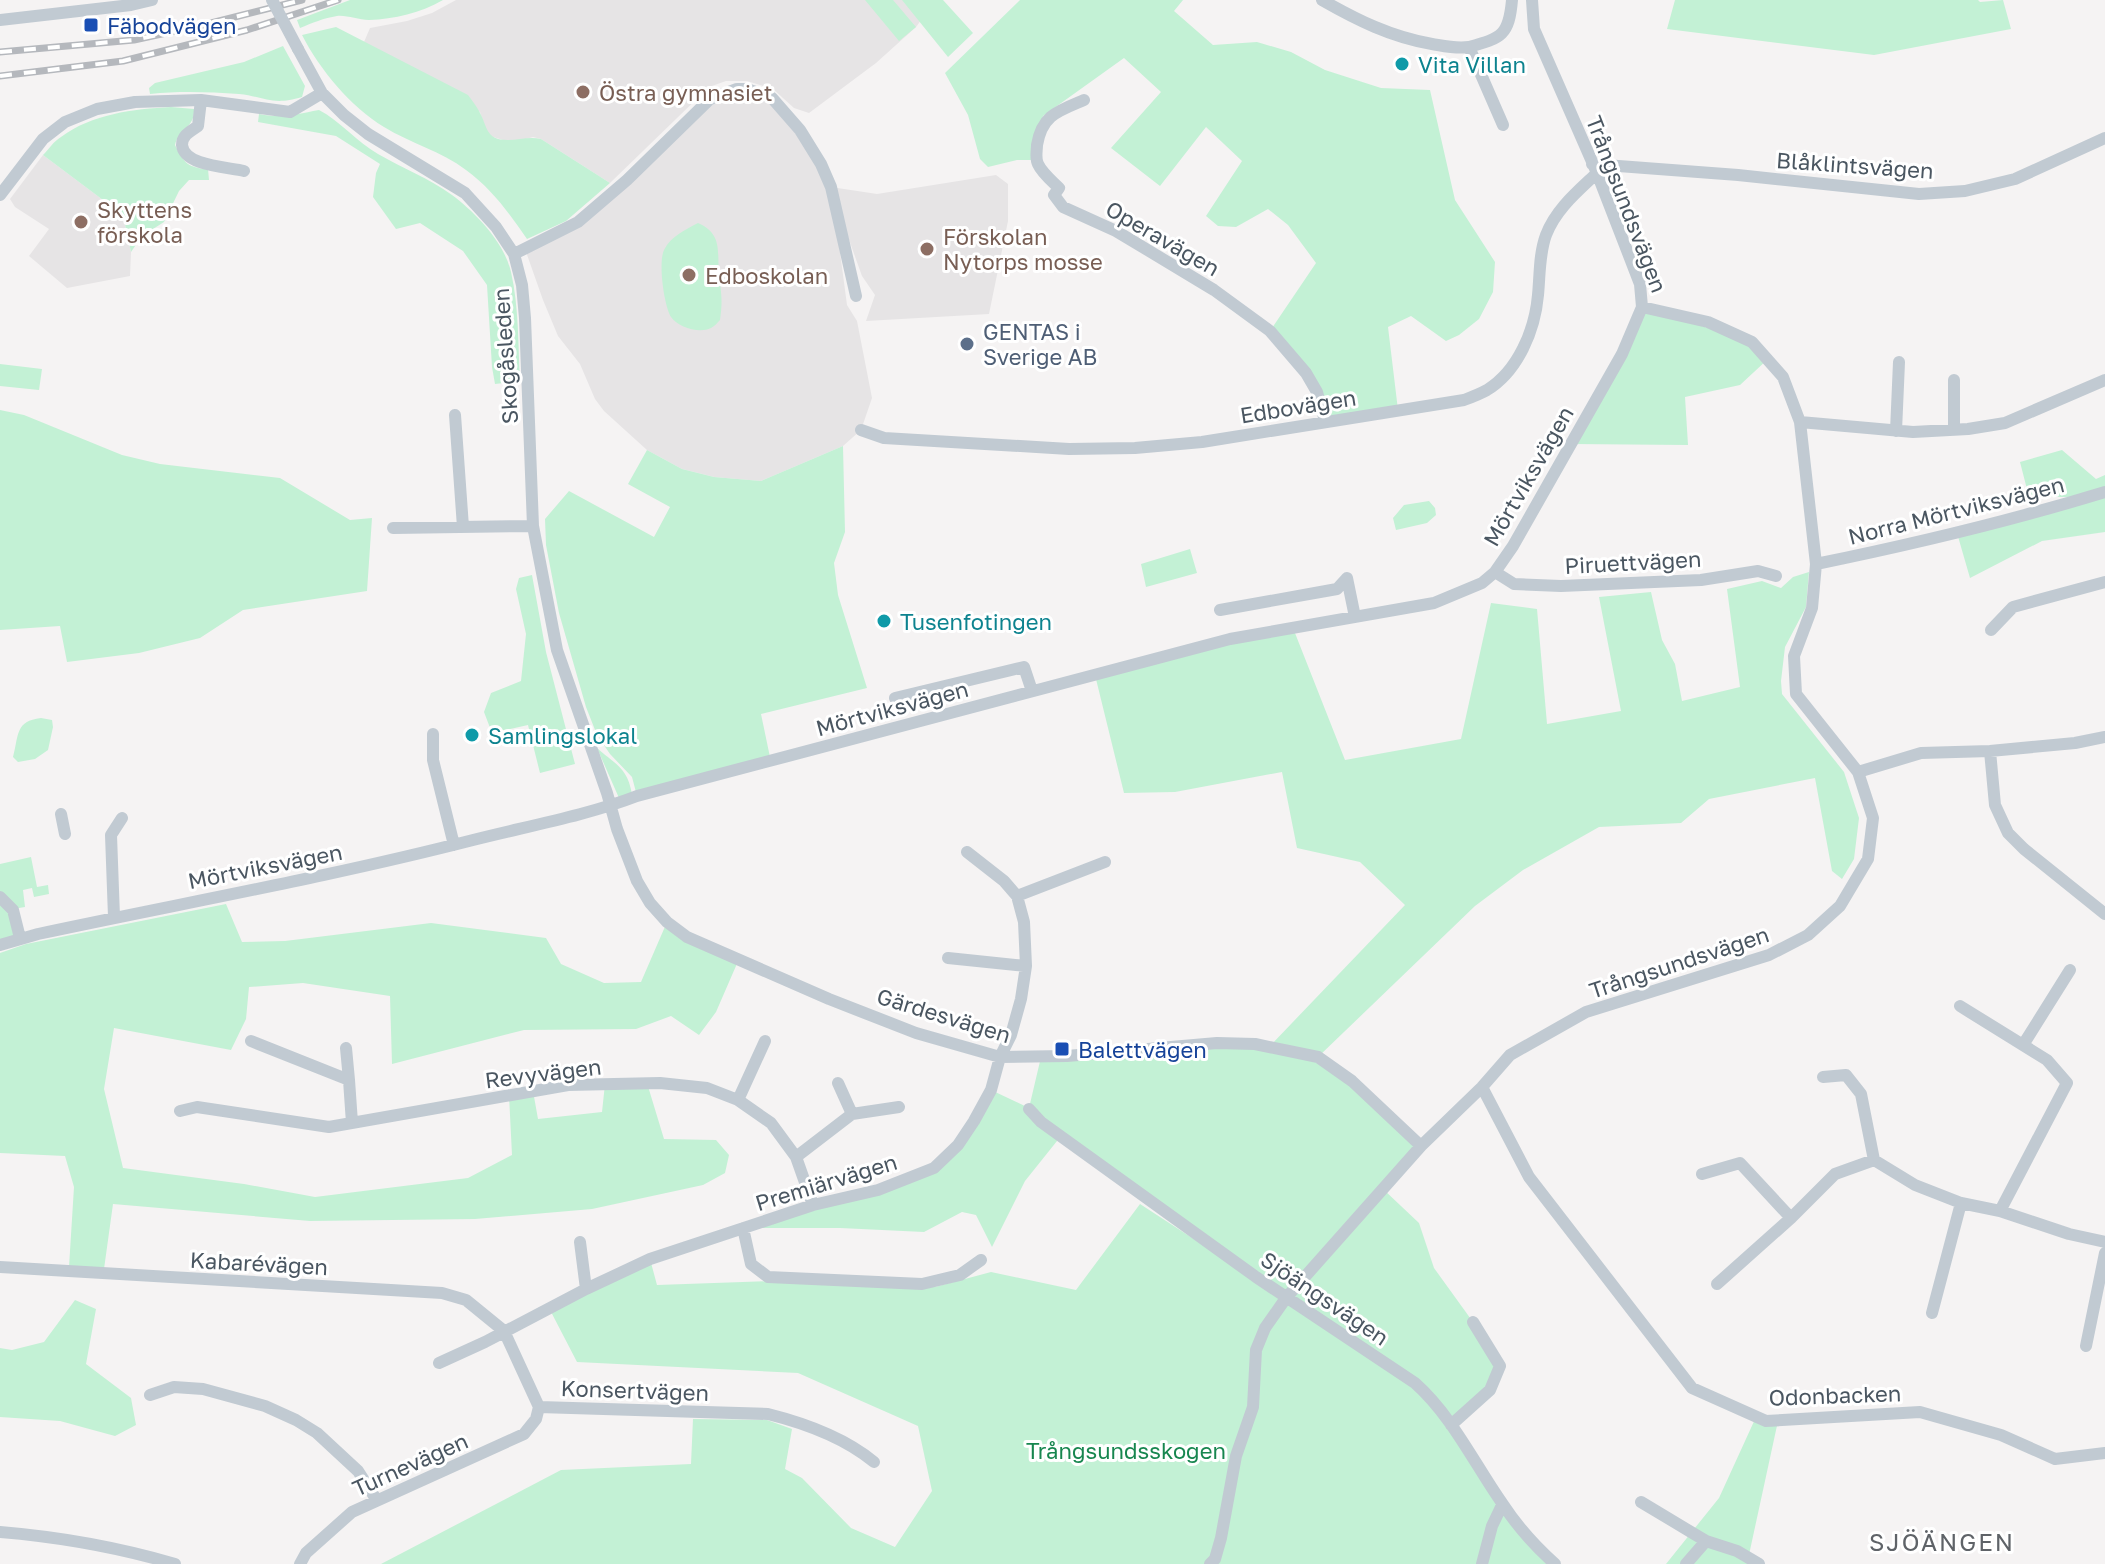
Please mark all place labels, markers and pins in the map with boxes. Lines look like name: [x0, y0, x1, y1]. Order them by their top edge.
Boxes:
place label: Fäbodvägen: [107, 12, 236, 39]
marker: Fäbodvägen: [82, 16, 100, 34]
place label: Vita Villan: [1418, 51, 1526, 78]
marker: Vita Villan: [1393, 55, 1411, 73]
place label: Östra gymnasiet: [599, 79, 772, 106]
marker: Östra gymnasiet: [574, 83, 592, 101]
place label: Skyttens förskola: [97, 196, 192, 248]
marker: Skyttens förskola: [72, 213, 90, 231]
place label: Förskolan Nytorps mosse: [943, 223, 1103, 275]
marker: Förskolan Nytorps mosse: [918, 240, 936, 258]
place label: Edboskolan: [705, 262, 828, 289]
marker: Edboskolan: [680, 266, 698, 284]
place label: GENTAS i Sverige AB: [983, 318, 1097, 370]
marker: GENTAS i Sverige AB: [958, 335, 976, 353]
place label: Tusenfotingen: [900, 608, 1052, 635]
marker: Tusenfotingen: [875, 612, 893, 630]
place label: Samlingslokal: [488, 722, 637, 749]
marker: Samlingslokal: [463, 726, 481, 744]
place label: Balettvägen: [1078, 1036, 1207, 1063]
marker: Balettvägen: [1053, 1040, 1071, 1058]

